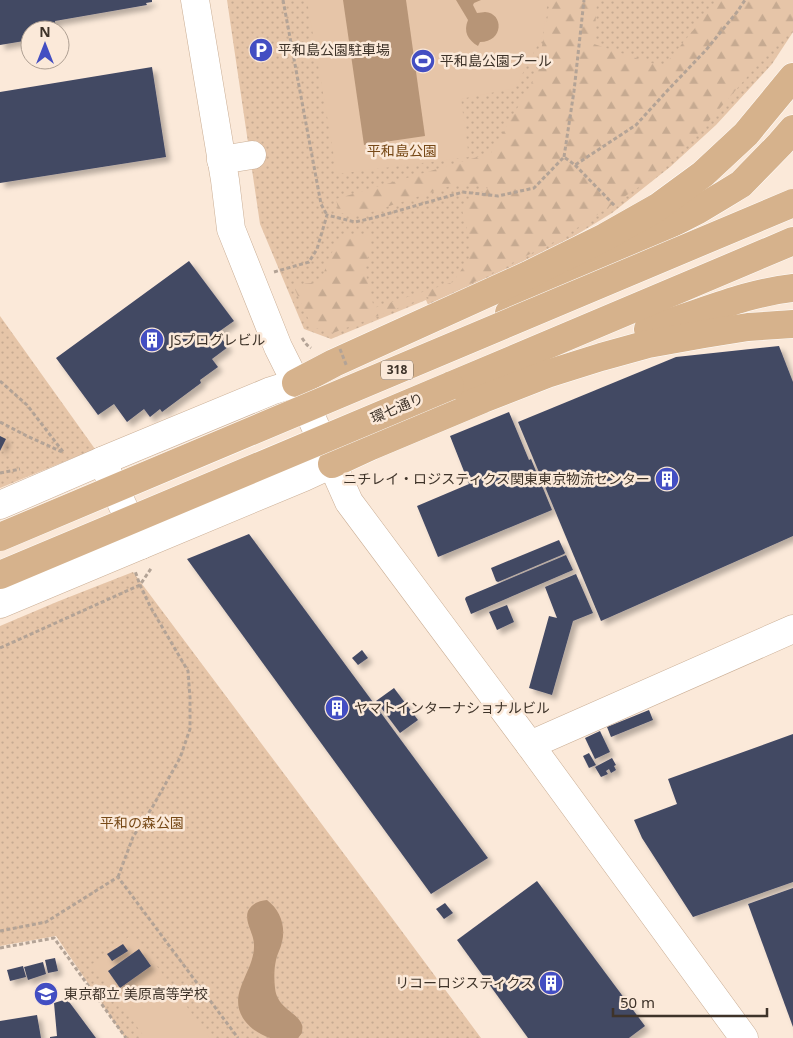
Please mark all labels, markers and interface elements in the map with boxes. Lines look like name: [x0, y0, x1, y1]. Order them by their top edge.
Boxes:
north arrow: [20, 20, 70, 70]
text: N: [39, 22, 51, 41]
parking icon: 平和島公園駐車場: [248, 37, 274, 63]
place label: 平和島公園駐車場: [278, 40, 390, 59]
sports icon: 平和島公園プール: [410, 48, 436, 74]
place label: 平和島公園プール: [440, 51, 552, 70]
park label: 平和島公園: [367, 141, 437, 160]
building icon: JSプログレビル: [139, 327, 165, 353]
place label: JSプログレビル: [168, 330, 266, 349]
road number: 318: [381, 360, 413, 380]
street label: 環七通り: [367, 388, 426, 427]
building icon: ニチレイ・ロジスティクス関東東京物流センター: [654, 466, 680, 492]
place label: ニチレイ・ロジスティクス関東東京物流センター: [343, 469, 650, 488]
building icon: ヤマトインターナショナルビル: [324, 695, 350, 721]
place label: ヤマトインターナショナルビル: [354, 698, 550, 717]
park label: 平和の森公園: [100, 813, 184, 832]
building icon: リコーロジスティクス: [538, 970, 564, 996]
place label: リコーロジスティクス: [395, 973, 534, 992]
school or university icon: 東京都立 美原高等学校: [33, 981, 59, 1007]
place label: 東京都立 美原高等学校: [64, 984, 208, 1003]
scale bar: [613, 986, 767, 1018]
text: 50 m: [620, 992, 655, 1012]

